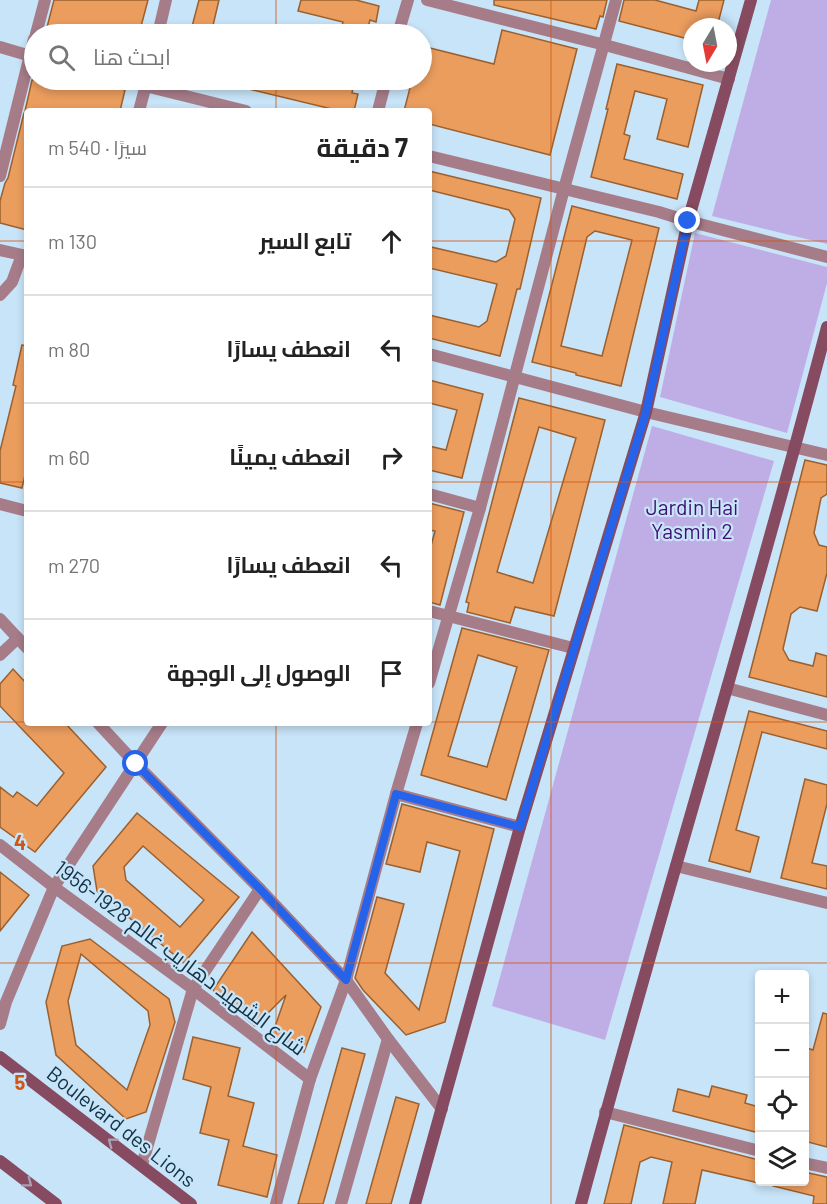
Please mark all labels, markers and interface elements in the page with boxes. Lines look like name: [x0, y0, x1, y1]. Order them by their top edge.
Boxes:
north arrow: [683, 18, 737, 72]
search box: [24, 24, 432, 90]
icon: search: [45, 41, 78, 74]
text: ابحث هنا: [93, 43, 171, 69]
text: 7 دقيقة: [316, 131, 408, 162]
text: سيرًا · 540 m: [48, 135, 147, 159]
route end: [674, 207, 700, 233]
icon: ahead: [375, 225, 408, 258]
text: تابع السير: [259, 227, 351, 253]
text: 130 m: [48, 229, 97, 253]
icon: left: [375, 333, 408, 366]
text: انعطف يسارًا: [227, 335, 351, 361]
text: 80 m: [48, 337, 90, 361]
icon: right: [375, 441, 408, 474]
text: انعطف يمينًا: [229, 443, 351, 469]
text: 60 m: [48, 445, 90, 469]
park label: Jardin Hai Yasmin 2: [646, 494, 738, 543]
icon: left: [375, 549, 408, 582]
text: انعطف يسارًا: [227, 551, 351, 577]
text: 270 m: [48, 553, 100, 577]
icon: arrive: [375, 657, 408, 690]
text: الوصول إلى الوجهة: [167, 659, 351, 685]
route start: [122, 750, 148, 776]
text: 4: [14, 830, 26, 854]
street label: شارع الشهيد دهاريب غالم 1928-1956: [49, 854, 312, 1062]
map controls: [755, 970, 809, 1186]
button: +: [755, 970, 809, 1024]
button: −: [755, 1024, 809, 1078]
street label: Boulevard des Lions: [43, 1060, 201, 1192]
text: 5: [15, 1070, 26, 1094]
button: locate: [755, 1078, 809, 1132]
button: layers: [755, 1132, 809, 1186]
one-way arrow: [108, 1139, 119, 1150]
one-way arrow: [21, 1175, 32, 1186]

